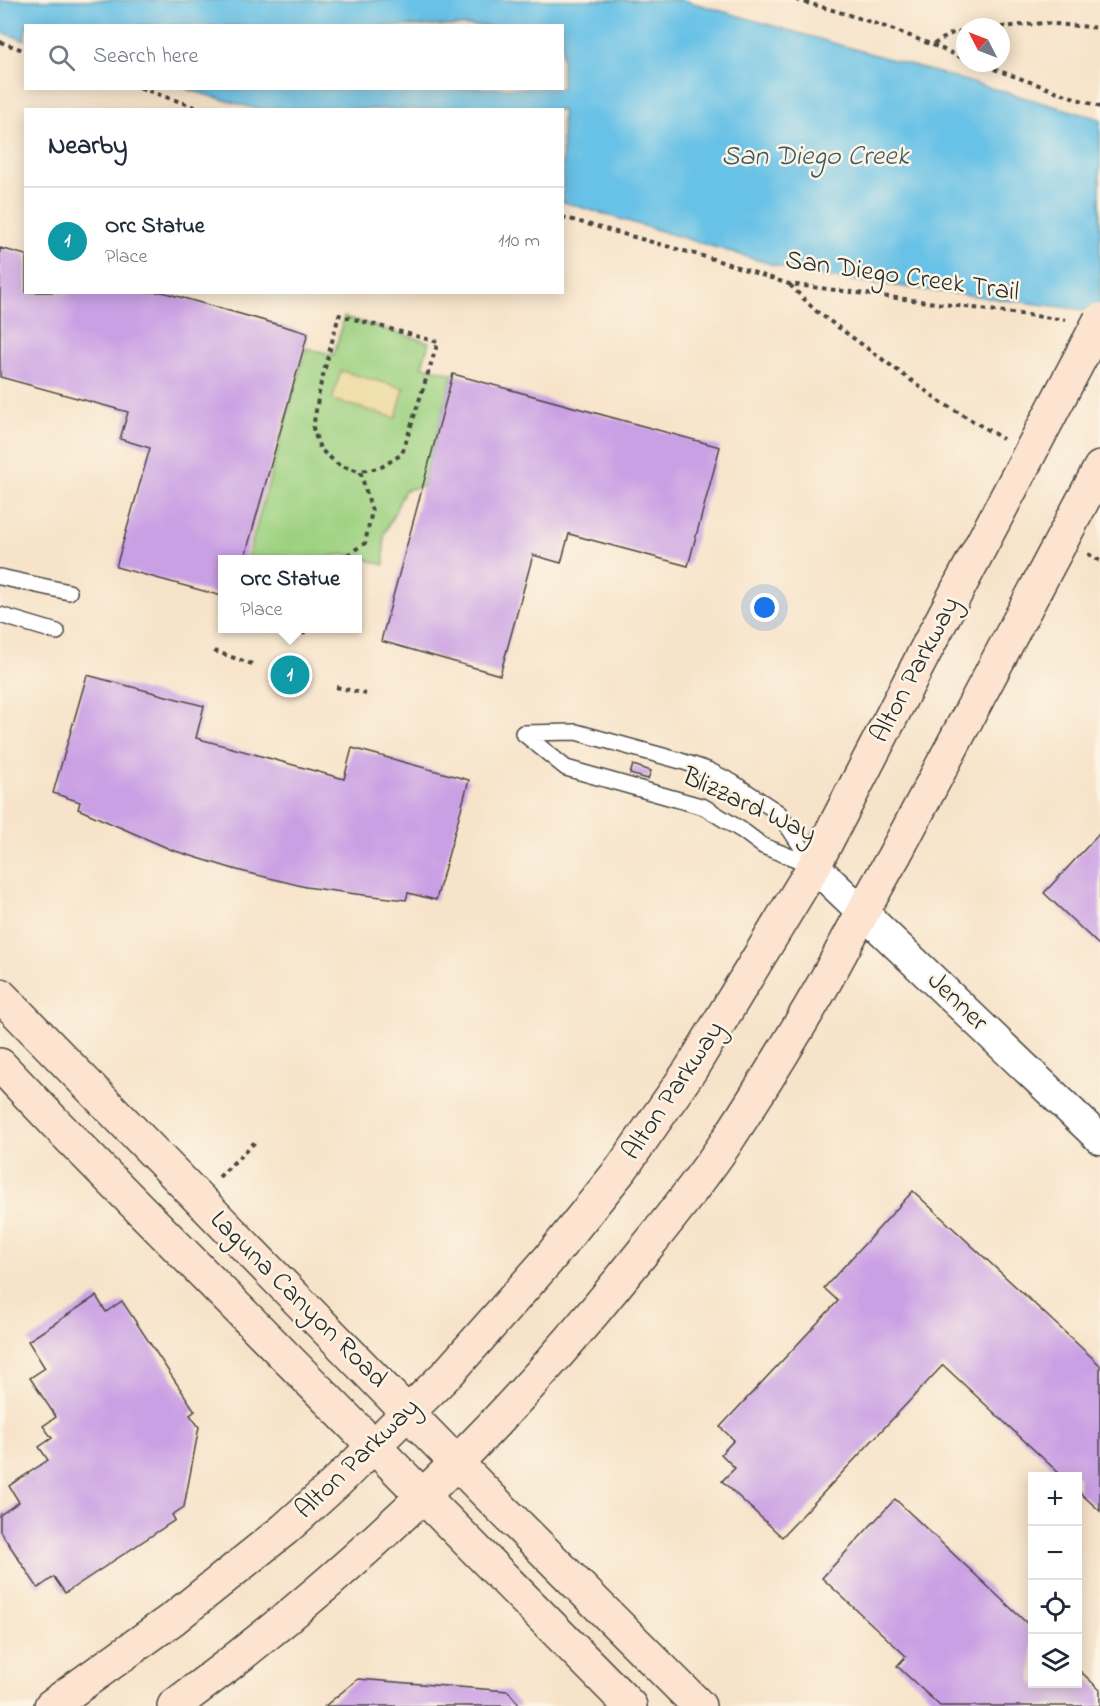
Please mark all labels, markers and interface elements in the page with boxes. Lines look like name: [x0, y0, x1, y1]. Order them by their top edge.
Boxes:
north arrow: [956, 18, 1010, 72]
search box: [24, 24, 564, 90]
icon: search: [45, 41, 78, 74]
text: Search here: [93, 41, 198, 73]
text: Nearby: [48, 128, 127, 166]
water label: San Diego Creek: [721, 137, 911, 178]
text: Orc Statue: [105, 211, 205, 243]
text: 1: [64, 227, 71, 256]
text: 110 m: [498, 227, 540, 256]
street label: San Diego Creek Trail: [783, 241, 1021, 313]
text: Place: [105, 243, 147, 272]
popup: [218, 555, 362, 633]
text: Orc Statue: [240, 564, 340, 596]
street label: Alton Parkway: [861, 590, 971, 750]
your location: [750, 593, 779, 622]
text: Place: [240, 596, 283, 625]
pin: 1: [270, 652, 310, 698]
street label: Blizzard Way: [675, 757, 822, 854]
street label: Jenner: [917, 963, 997, 1042]
street label: Alton Parkway: [613, 1014, 735, 1168]
street label: Laguna Canyon Road: [200, 1202, 396, 1398]
street label: Alton Parkway: [287, 1389, 429, 1529]
map controls: [1028, 1472, 1082, 1688]
button: +: [1028, 1472, 1082, 1526]
button: −: [1028, 1526, 1082, 1580]
button: locate: [1028, 1580, 1082, 1634]
button: layers: [1028, 1634, 1082, 1688]

